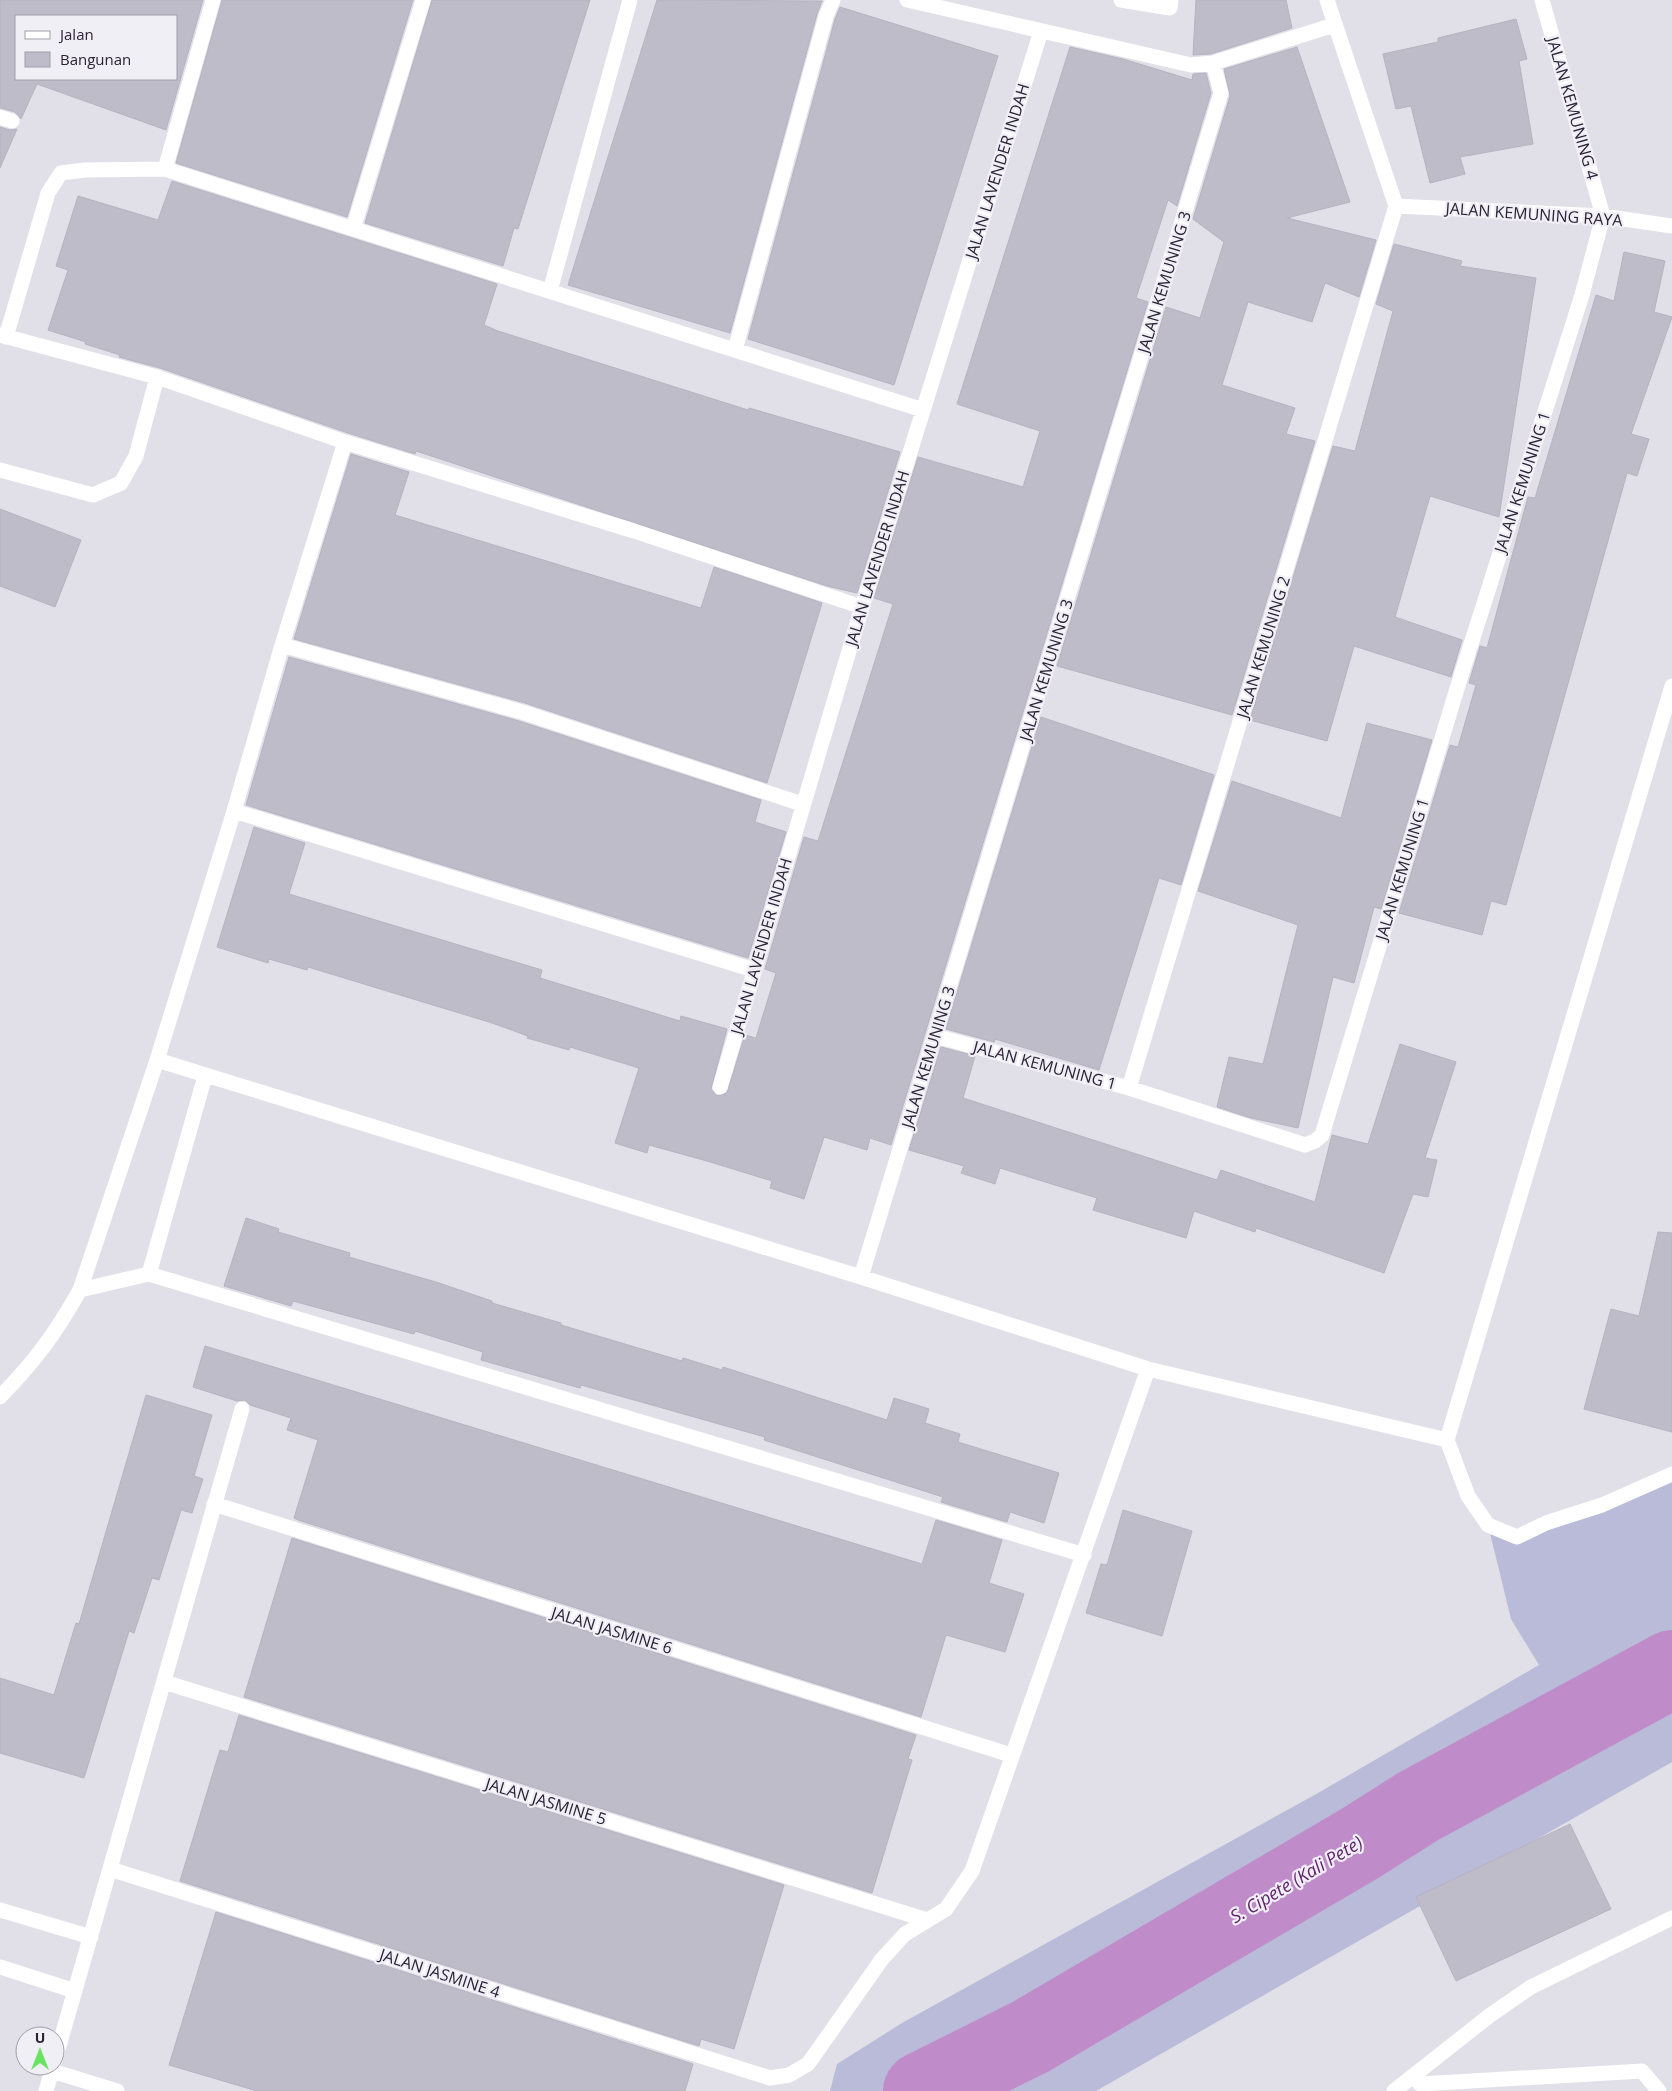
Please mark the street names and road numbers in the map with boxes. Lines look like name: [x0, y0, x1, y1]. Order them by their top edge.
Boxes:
street label: JALAN KEMUNING 4: [1542, 32, 1604, 182]
street label: JALAN LAVENDER INDAH: [959, 80, 1034, 263]
street label: JALAN KEMUNING RAYA: [1443, 197, 1624, 231]
street label: JALAN KEMUNING 3: [1131, 208, 1196, 358]
street label: JALAN KEMUNING 1: [1488, 409, 1555, 557]
street label: JALAN LAVENDER INDAH: [839, 467, 914, 650]
street label: JALAN KEMUNING 2: [1230, 573, 1295, 723]
street label: JALAN KEMUNING 3: [1013, 596, 1078, 746]
street label: JALAN KEMUNING 1: [1369, 795, 1434, 945]
street label: JALAN LAVENDER INDAH: [725, 855, 797, 1039]
street label: JALAN KEMUNING 3: [895, 983, 960, 1133]
street label: JALAN KEMUNING 1: [969, 1035, 1119, 1095]
street label: JALAN JASMINE 6: [547, 1601, 675, 1659]
street label: JALAN JASMINE 5: [481, 1772, 609, 1830]
street label: JALAN JASMINE 4: [375, 1943, 503, 2003]

